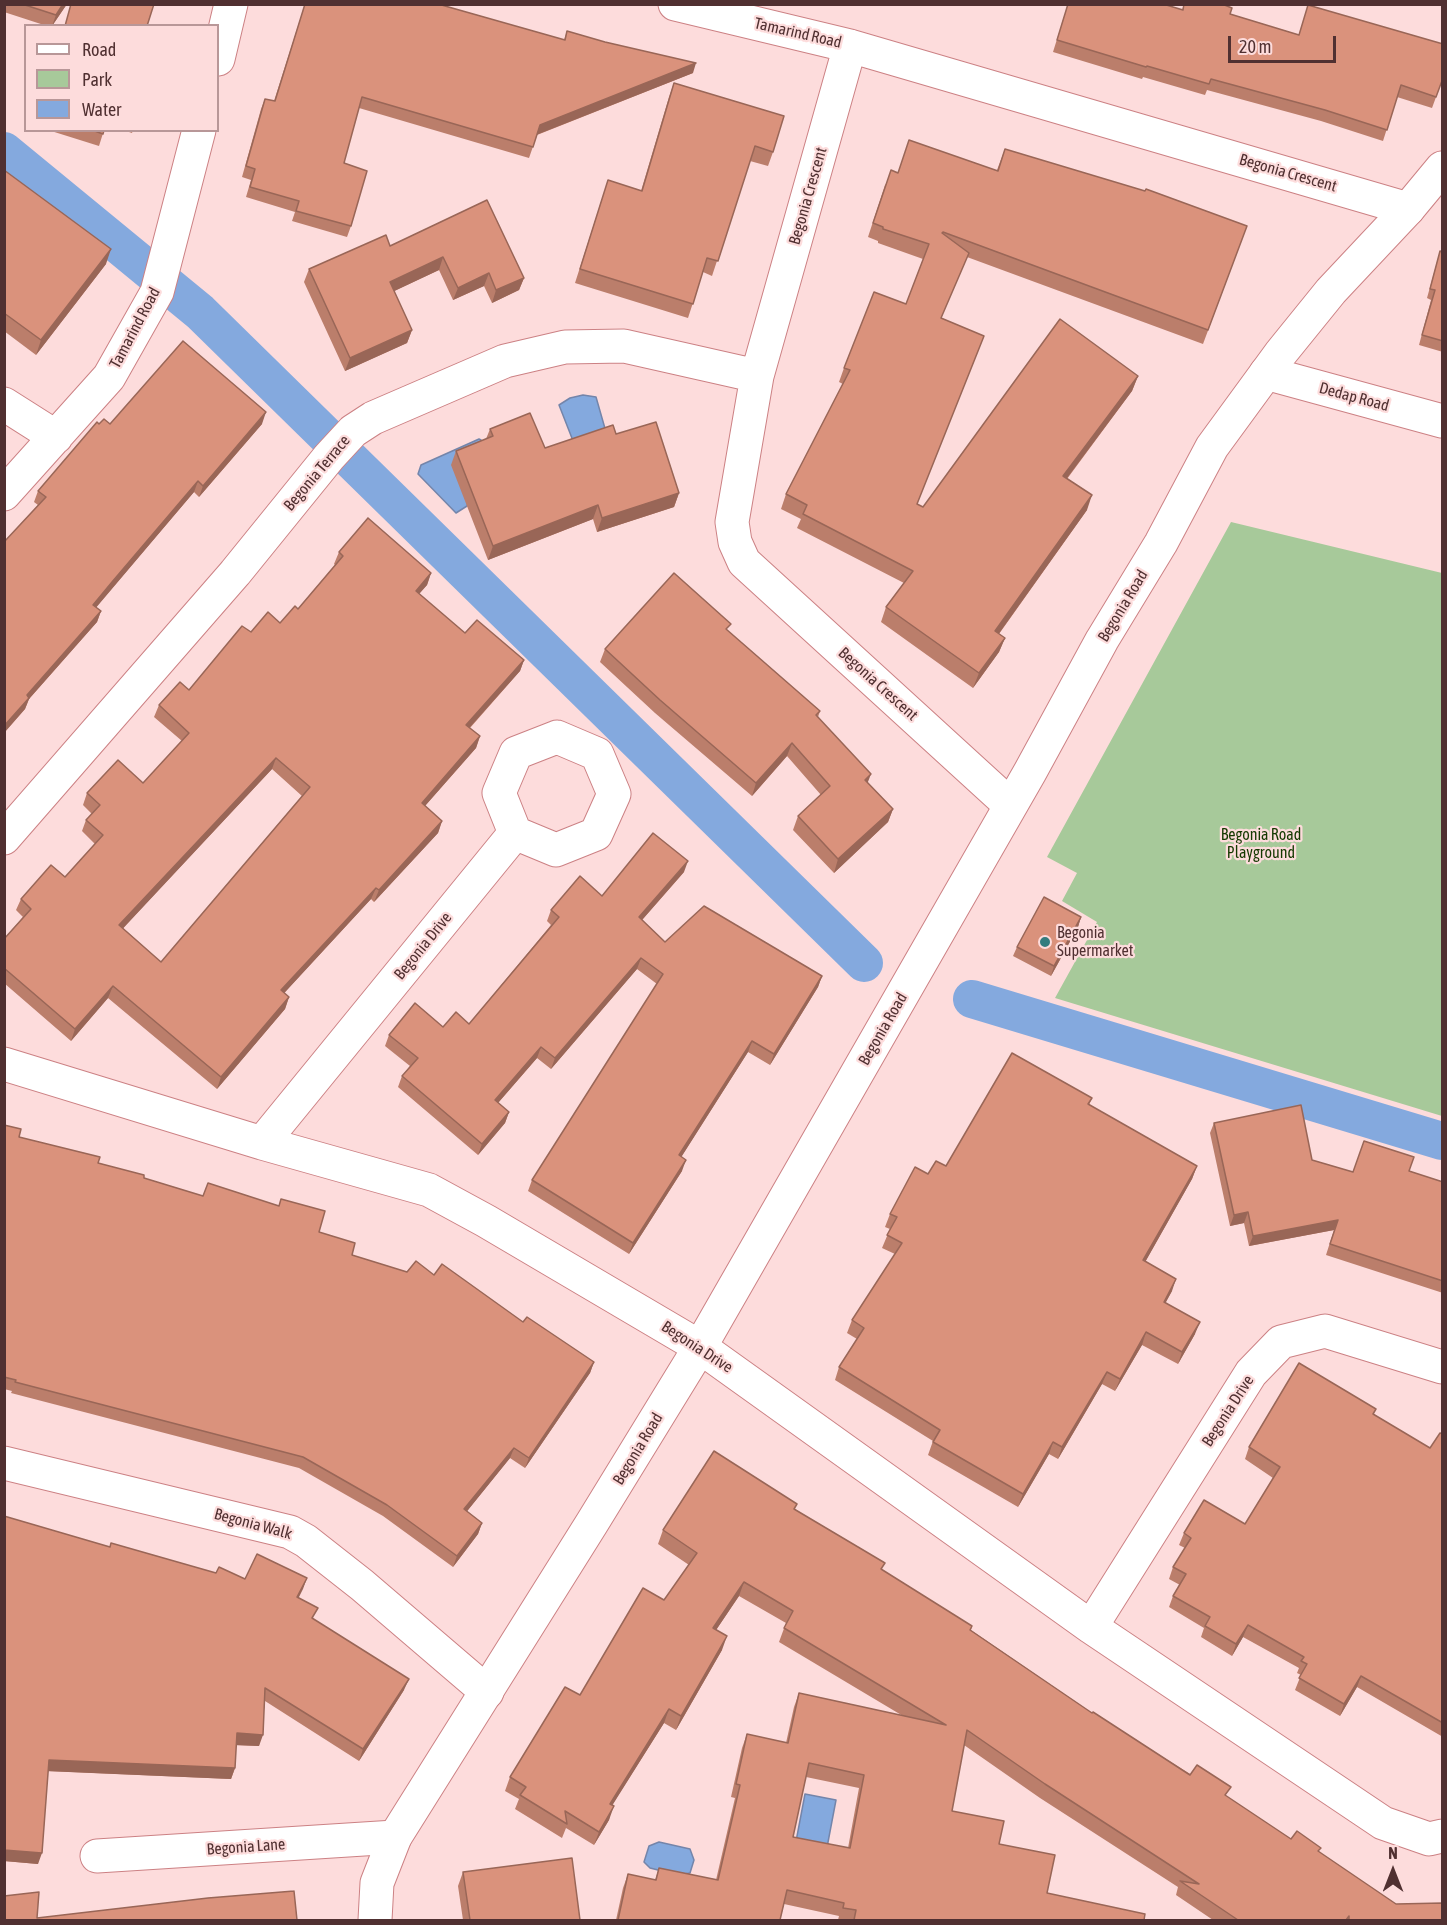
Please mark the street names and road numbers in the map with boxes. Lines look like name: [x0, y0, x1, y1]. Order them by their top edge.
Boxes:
street label: Tamarind Road: [753, 14, 843, 52]
street label: Begonia Crescent: [785, 145, 831, 247]
street label: Begonia Crescent: [1237, 150, 1339, 196]
street label: Tamarind Road: [106, 284, 164, 372]
street label: Dedap Road: [1317, 378, 1391, 416]
street label: Begonia Terrace: [280, 431, 354, 515]
street label: Begonia Road: [1094, 567, 1152, 645]
street label: Begonia Crescent: [834, 643, 922, 725]
street label: Begonia Drive: [390, 908, 456, 984]
street label: Begonia Road: [855, 989, 911, 1069]
street label: Begonia Drive: [658, 1317, 736, 1377]
street label: Begonia Drive: [1198, 1372, 1258, 1450]
street label: Begonia Road: [609, 1410, 667, 1488]
street label: Begonia Walk: [212, 1504, 294, 1544]
street label: Begonia Lane: [206, 1835, 286, 1859]

